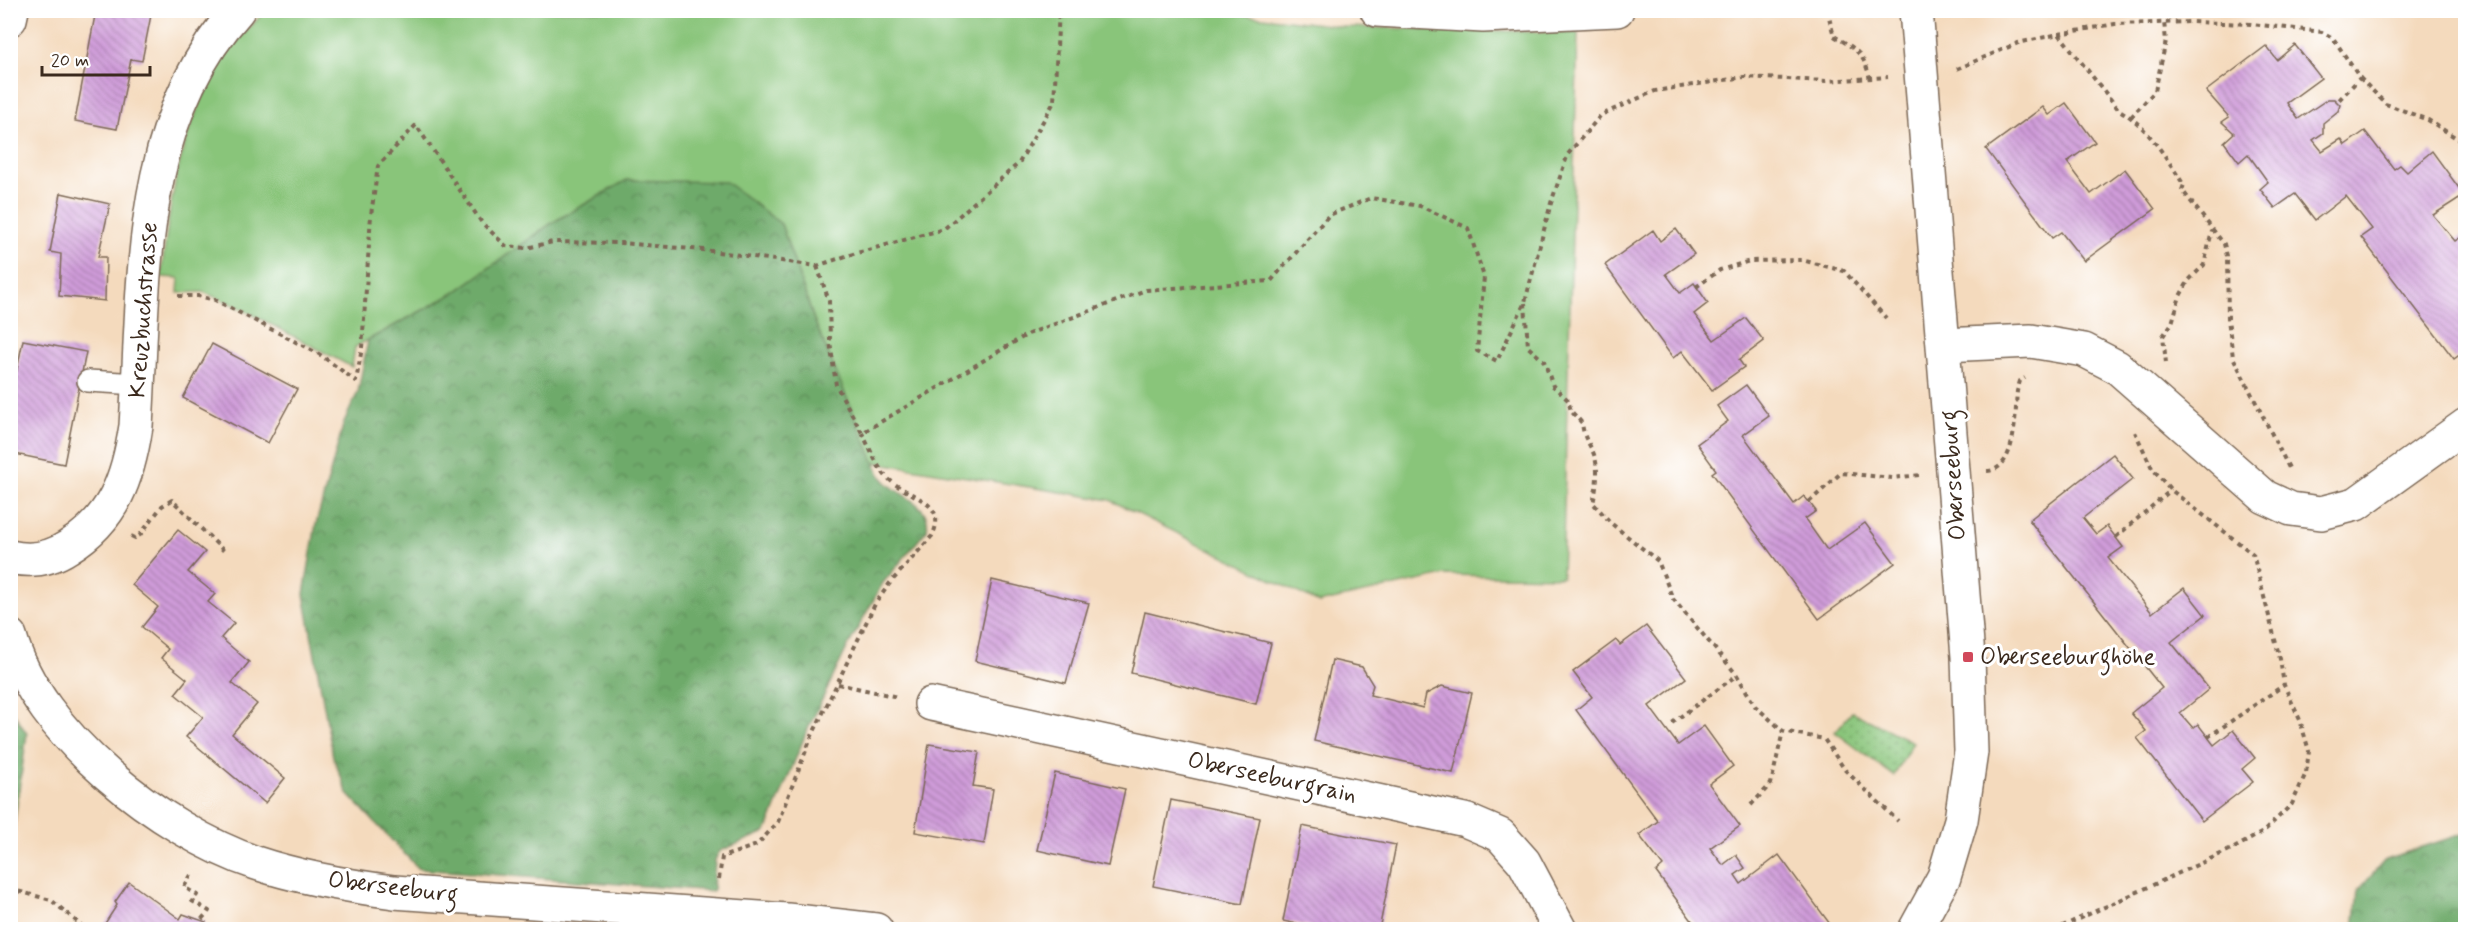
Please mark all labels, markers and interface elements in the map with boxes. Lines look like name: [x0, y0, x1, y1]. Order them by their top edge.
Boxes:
scale bar: [42, 39, 150, 77]
text: 20 m: [51, 49, 89, 73]
street label: Kreuzbuchstrasse: [122, 221, 166, 399]
street label: Oberseeburg: [1934, 408, 1977, 541]
place label: Oberseeburghöhe: [1980, 642, 2156, 676]
marker: Oberseeburghöhe: [1961, 650, 1975, 664]
street label: Oberseeburgrain: [1184, 745, 1359, 814]
street label: Oberseeburg: [326, 865, 460, 914]

